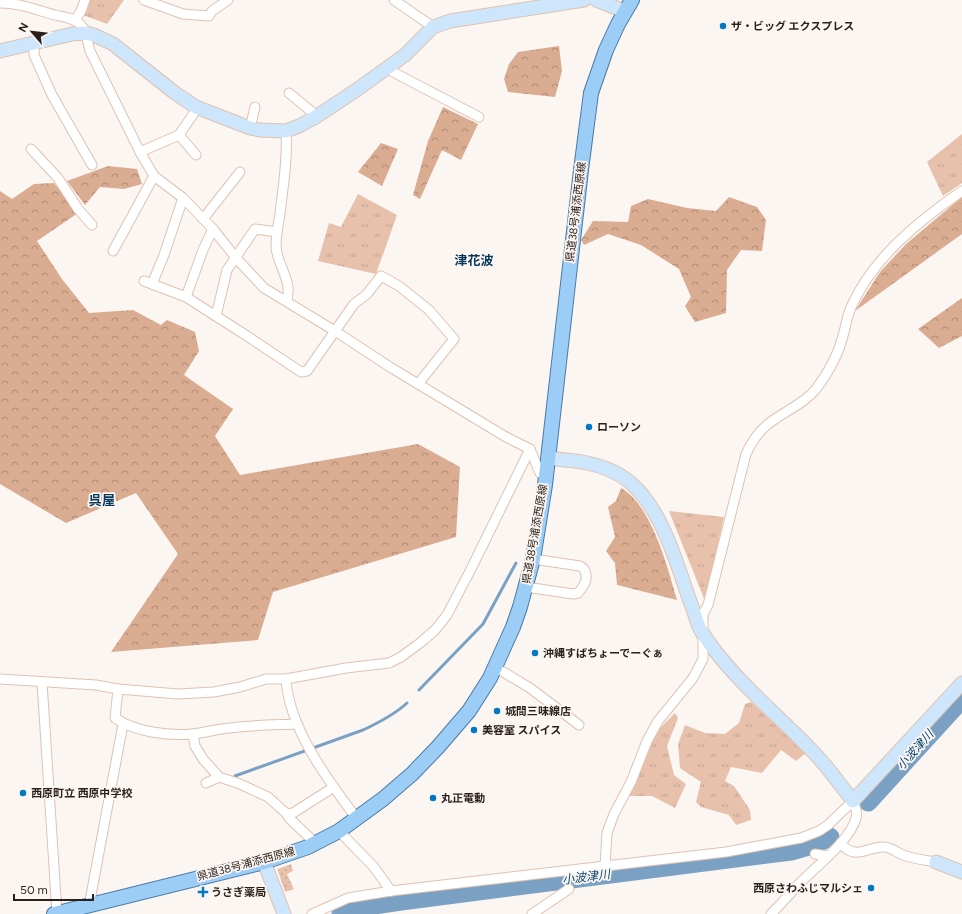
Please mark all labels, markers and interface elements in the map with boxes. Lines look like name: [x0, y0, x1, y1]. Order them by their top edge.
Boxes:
north arrow: [12, 12, 52, 52]
place label: ザ・ビッグ エクスプレス: [731, 20, 854, 33]
text: N: [16, 21, 31, 34]
marker: ザ・ビッグ エクスプレス: [718, 21, 728, 31]
street label: 県道38号浦添西原線: [563, 161, 589, 263]
district label: 津花波: [454, 253, 494, 268]
place label: ローソン: [597, 421, 641, 434]
marker: ローソン: [584, 422, 594, 432]
street label: 県道38号浦添西原線: [520, 483, 550, 585]
district label: 呉屋: [89, 493, 115, 508]
place label: 沖縄すばちょーでーぐぁ: [543, 647, 663, 660]
marker: 沖縄すばちょーでーぐぁ: [530, 648, 540, 658]
place label: 城間三味線店: [505, 705, 571, 718]
marker: 城間三味線店: [492, 706, 502, 716]
place label: 美容室 スパイス: [482, 724, 561, 737]
marker: 美容室 スパイス: [469, 725, 479, 735]
water label: 小波津川: [894, 726, 938, 773]
place label: 西原町立 西原中学校: [31, 787, 133, 800]
marker: 西原町立 西原中学校: [18, 788, 28, 798]
place label: 丸正電動: [441, 792, 485, 805]
marker: 丸正電動: [428, 793, 438, 803]
street label: 県道38号浦添西原線: [196, 845, 296, 883]
water label: 小波津川: [561, 867, 613, 887]
scale bar: [14, 876, 93, 902]
place label: 西原さわふじマルシェ: [753, 882, 863, 895]
text: 50 m: [20, 883, 48, 897]
marker: 西原さわふじマルシェ: [866, 883, 876, 893]
place label: うさぎ薬局: [211, 886, 266, 899]
marker: うさぎ薬局: [198, 887, 208, 897]

